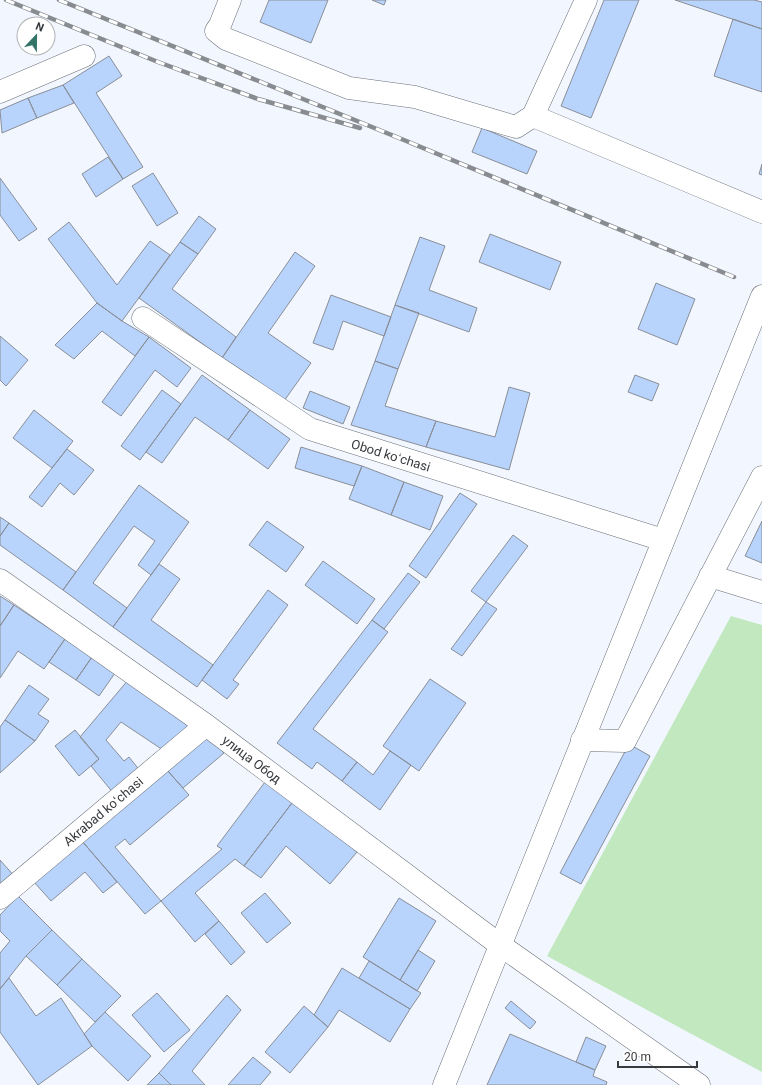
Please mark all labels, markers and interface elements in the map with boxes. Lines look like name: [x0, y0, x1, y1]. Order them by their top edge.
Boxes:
north arrow: [16, 16, 56, 56]
text: N: [34, 20, 46, 35]
street label: Obod koʻchasi: [349, 436, 432, 475]
street label: улица Обод: [219, 732, 284, 786]
street label: Akrabad koʻchasi: [61, 774, 146, 849]
scale bar: [618, 1043, 697, 1069]
text: 20 m: [624, 1050, 651, 1064]

